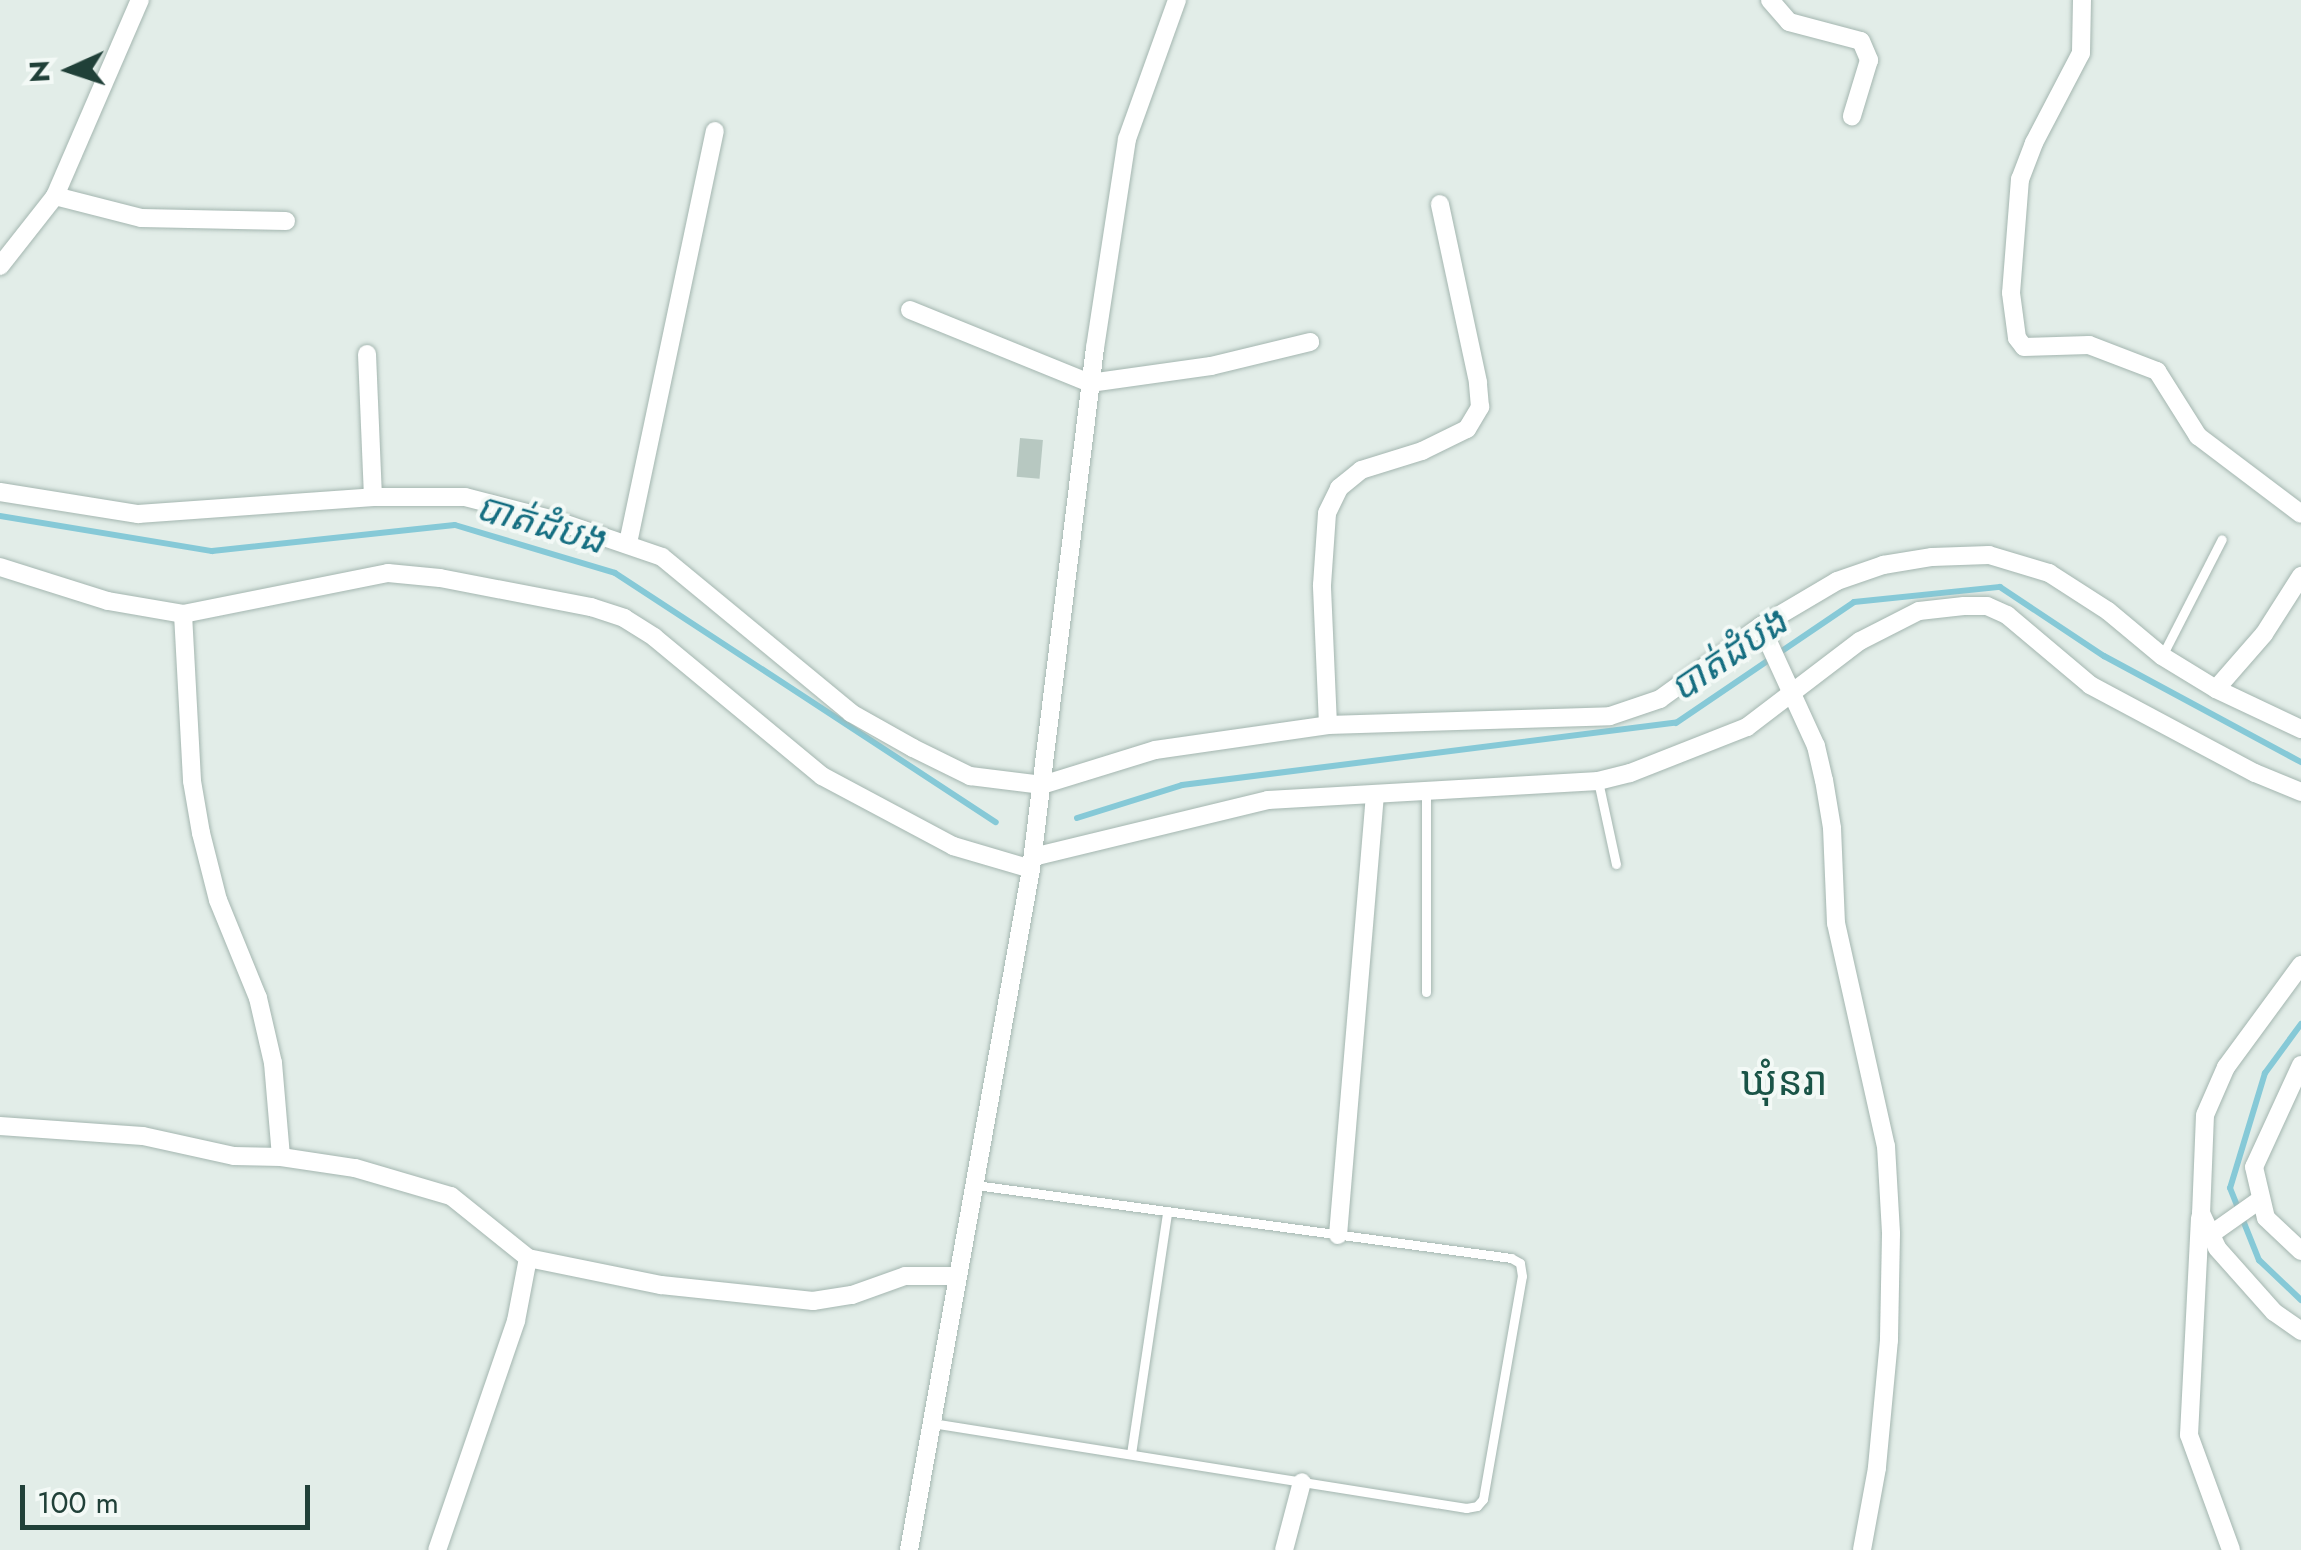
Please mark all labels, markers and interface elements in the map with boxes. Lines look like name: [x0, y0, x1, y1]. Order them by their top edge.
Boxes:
north arrow: [20, 20, 120, 120]
text: N: [18, 59, 61, 84]
water label: បាត់ដំបង: [471, 483, 611, 563]
water label: បាត់ដំបង: [1661, 598, 1795, 710]
district label: ឃុំនរា: [1740, 1057, 1828, 1105]
scale bar: [25, 1465, 315, 1527]
text: 100 m: [37, 1481, 119, 1524]

